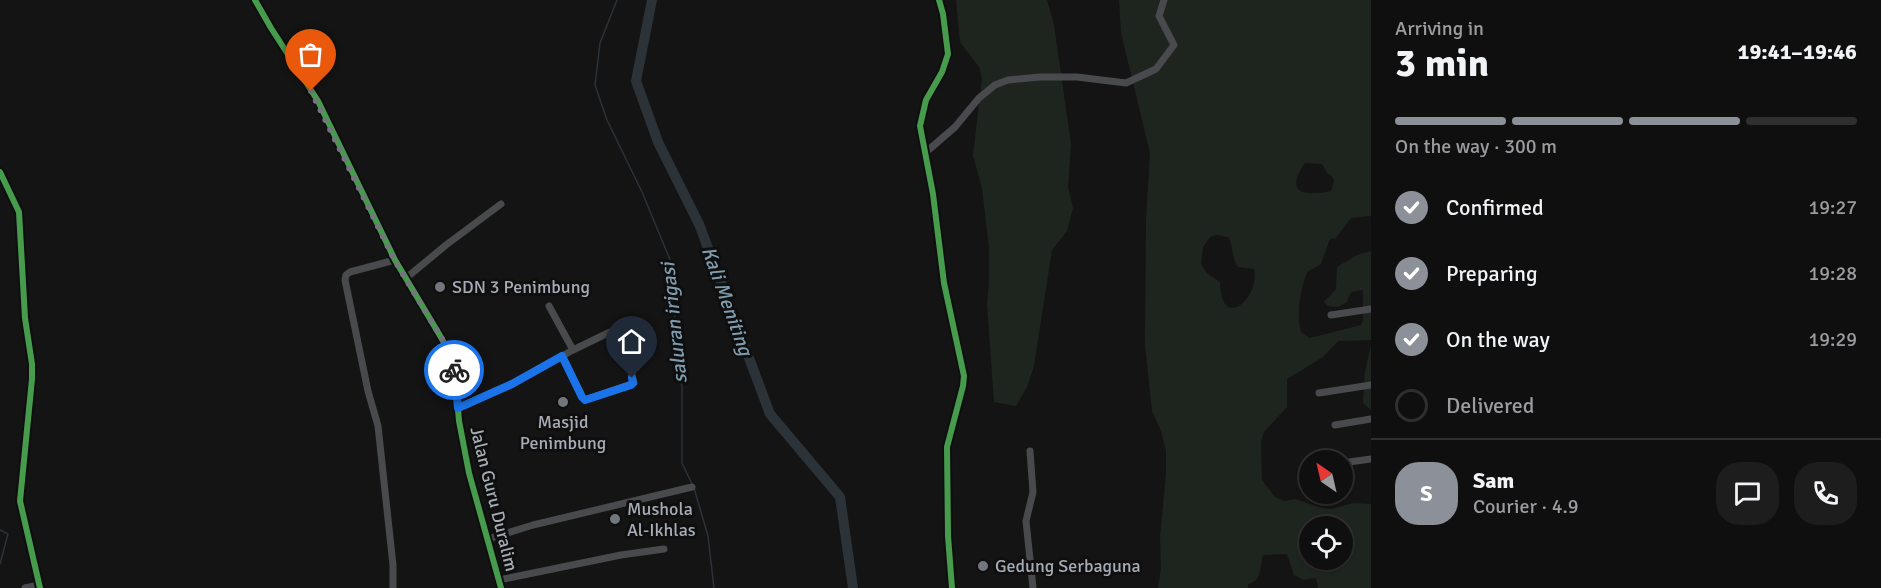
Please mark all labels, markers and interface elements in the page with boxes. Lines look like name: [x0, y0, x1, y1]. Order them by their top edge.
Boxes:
text: Arriving in: [1395, 16, 1484, 41]
pin: [285, 29, 336, 91]
icon: bag: [294, 38, 327, 71]
text: 19:41–19:46: [1738, 38, 1857, 65]
text: 3 min: [1395, 39, 1489, 87]
text: On the way · 300 m: [1395, 134, 1557, 159]
icon: check: [1395, 191, 1428, 224]
text: Confirmed: [1446, 194, 1544, 221]
text: 19:27: [1808, 195, 1857, 220]
water label: Kali Meniting: [696, 243, 759, 360]
icon: check: [1395, 257, 1428, 290]
water label: saluran irigasi: [655, 260, 693, 385]
text: Preparing: [1446, 260, 1538, 287]
text: 19:28: [1808, 261, 1857, 286]
place label: SDN 3 Penimbung: [452, 276, 590, 298]
marker: SDN 3 Penimbung: [433, 280, 447, 294]
pin: [606, 316, 657, 378]
icon: check: [1395, 323, 1428, 356]
icon: home: [615, 325, 648, 358]
text: On the way: [1446, 326, 1550, 353]
text: 19:29: [1808, 327, 1857, 352]
courier: [424, 340, 484, 400]
icon: bike: [438, 354, 471, 387]
text: Delivered: [1446, 392, 1534, 419]
marker: Masjid Penimbung: [556, 395, 570, 409]
place label: Masjid Penimbung: [520, 411, 606, 454]
street label: Jalan Guru Duralim: [465, 424, 523, 574]
north arrow: [1299, 450, 1353, 504]
map controls: [1299, 450, 1353, 570]
button: chat: [1716, 462, 1779, 525]
button: phone: [1794, 462, 1857, 525]
text: Sam: [1473, 467, 1514, 494]
text: S: [1420, 480, 1433, 507]
text: Courier · 4.9: [1473, 494, 1579, 519]
place label: Mushola Al-Ikhlas: [627, 498, 696, 541]
marker: Mushola Al-Ikhlas: [608, 512, 622, 526]
button: locate: [1299, 516, 1353, 570]
place label: Gedung Serbaguna: [995, 555, 1141, 577]
marker: Gedung Serbaguna: [976, 559, 990, 573]

